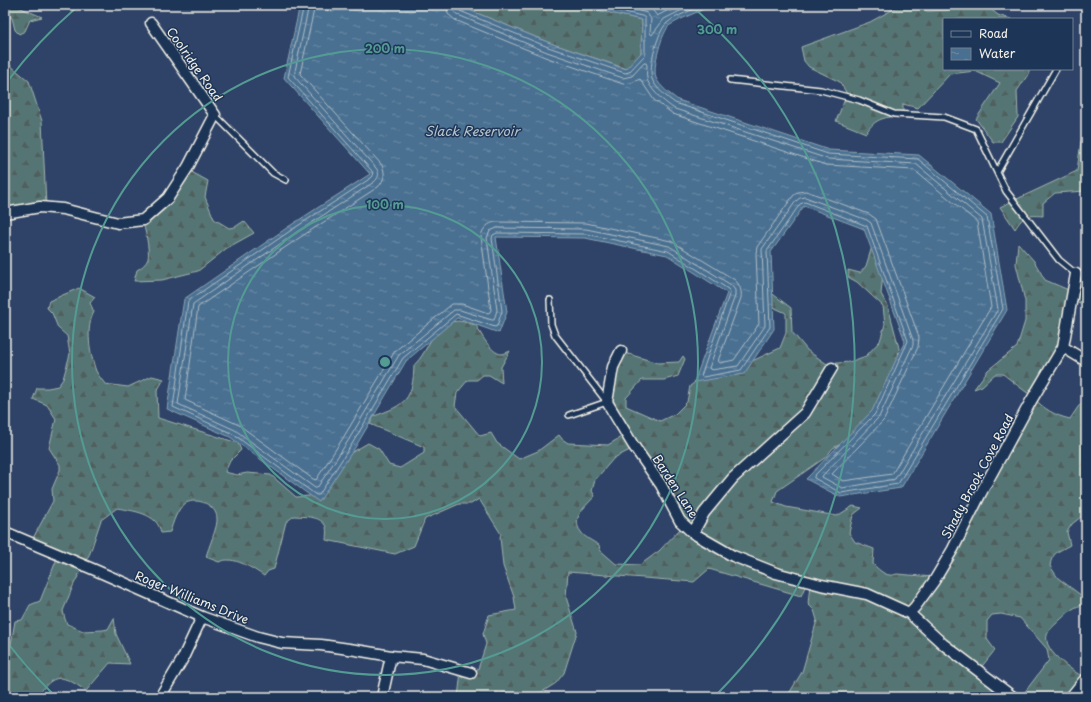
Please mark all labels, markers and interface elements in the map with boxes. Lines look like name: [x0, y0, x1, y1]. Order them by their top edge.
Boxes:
legend: [943, 18, 1073, 70]
text: 300 m: [697, 20, 737, 38]
street label: Coolridge Road: [163, 23, 227, 105]
text: Road: [979, 24, 1008, 42]
text: 200 m: [365, 39, 405, 57]
text: Water: [979, 44, 1016, 62]
water label: Slack Reservoir: [425, 121, 521, 140]
text: 100 m: [366, 195, 404, 213]
centre of rings: [378, 355, 392, 369]
street label: Shady Brook Cove Road: [936, 410, 1018, 542]
street label: Barden Lane: [649, 451, 703, 521]
street label: Roger Williams Drive: [132, 566, 252, 628]

